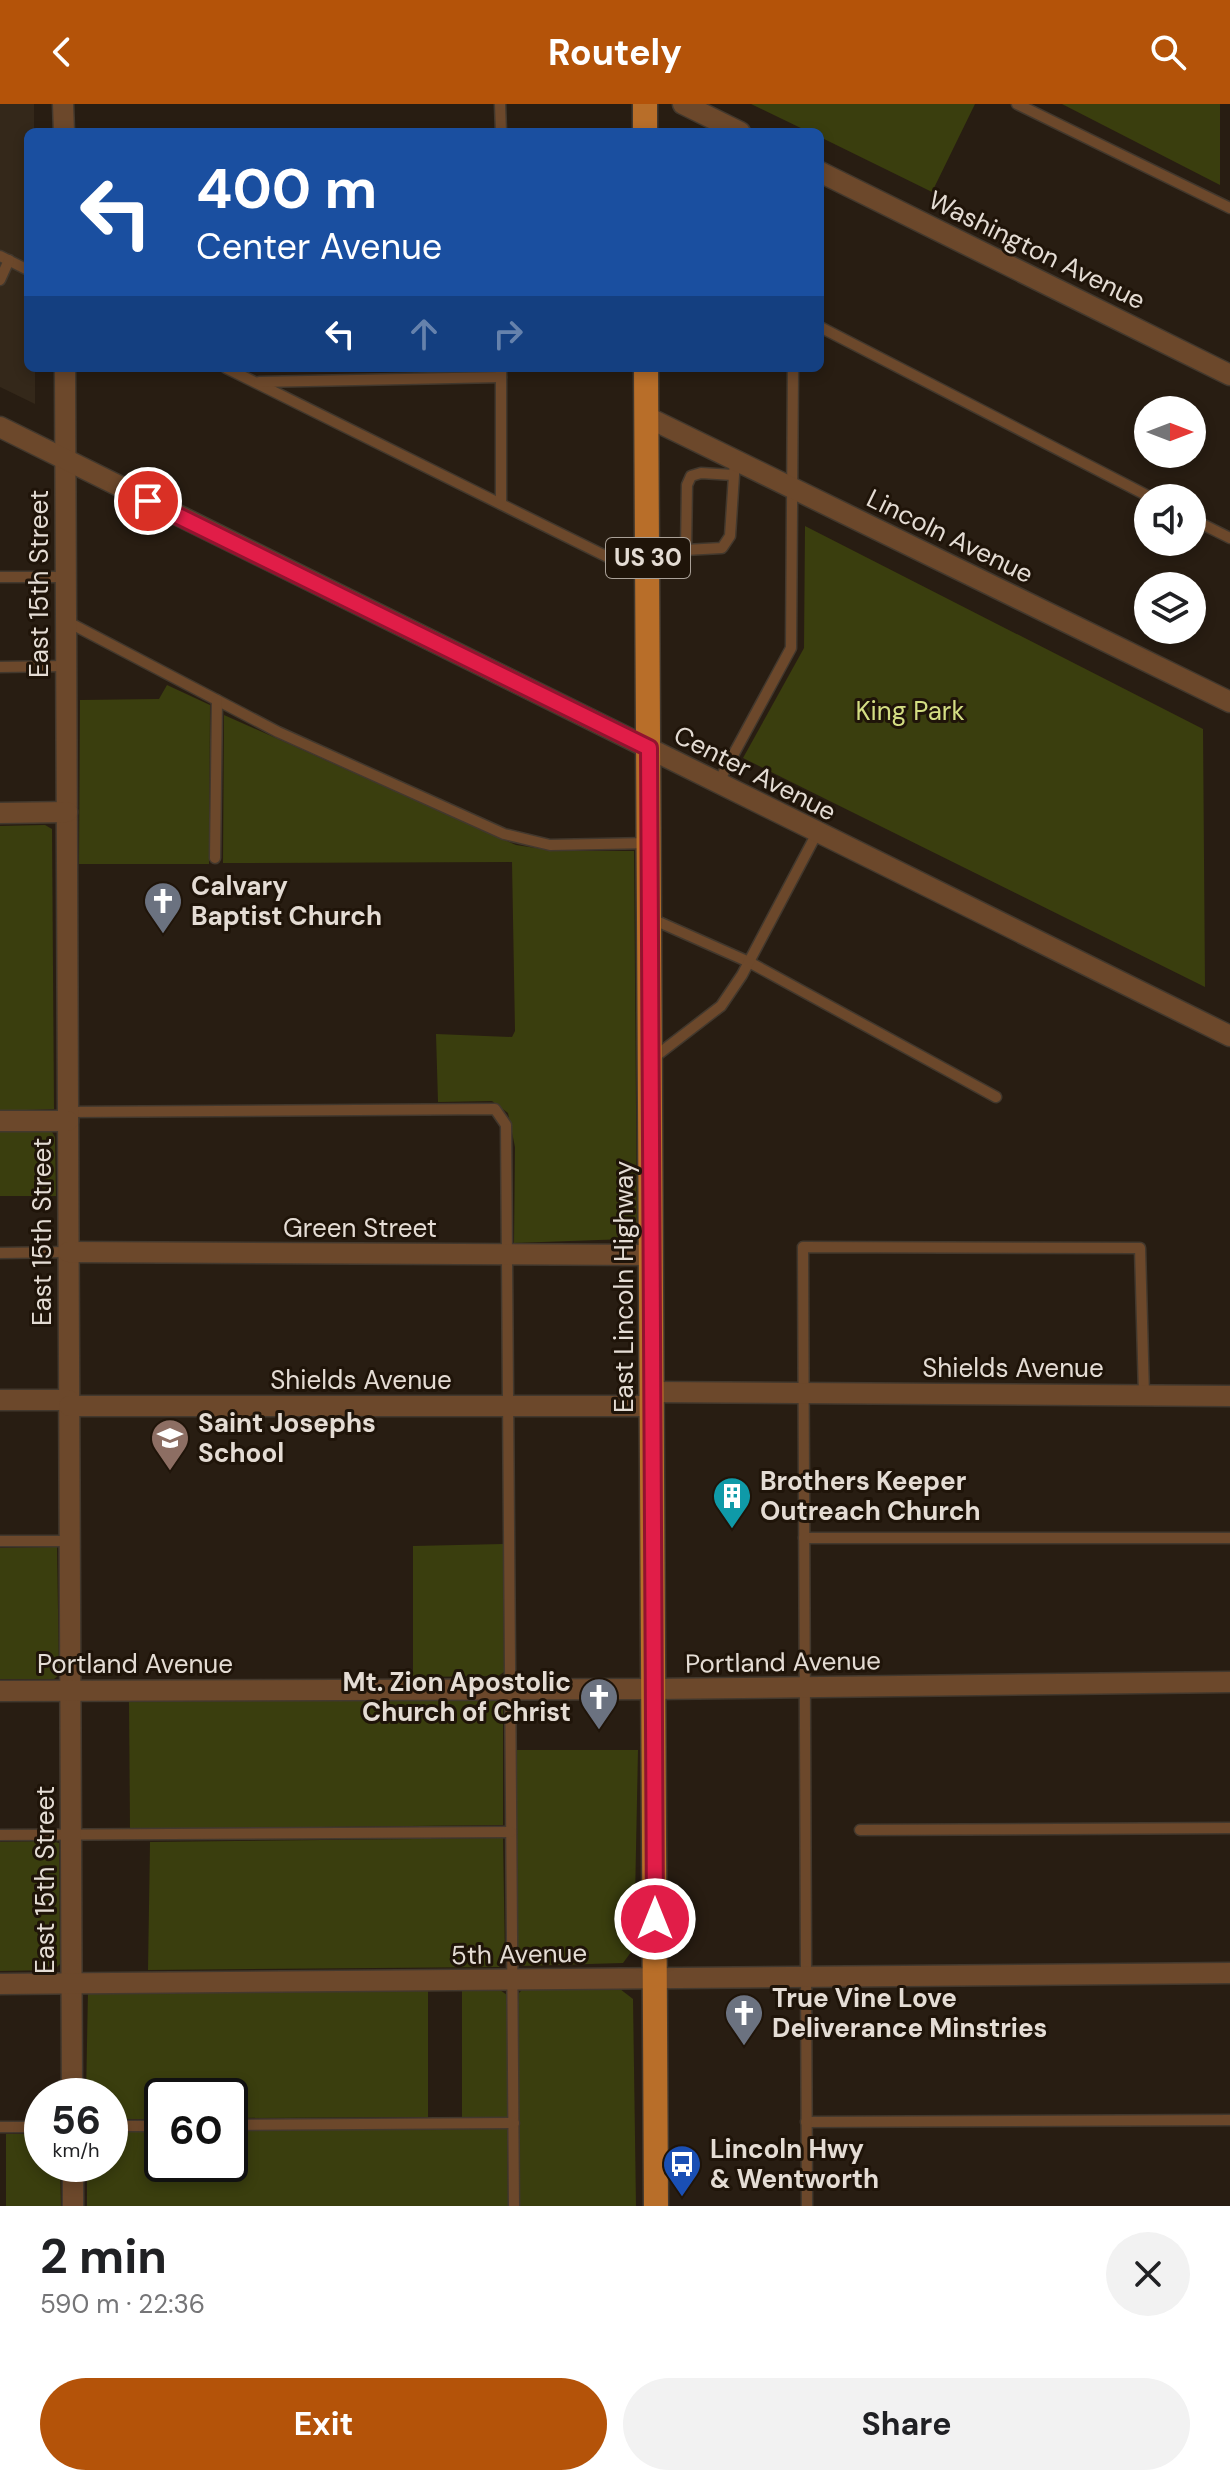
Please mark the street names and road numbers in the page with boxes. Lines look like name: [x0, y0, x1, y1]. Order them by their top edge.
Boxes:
street label: Washington Avenue: [923, 183, 1151, 317]
street label: Lincoln Avenue: [861, 481, 1039, 591]
street label: East 15th Street: [22, 490, 56, 678]
road number: US 30: [606, 538, 690, 578]
street label: Center Avenue: [668, 717, 842, 829]
street label: East 15th Street: [25, 1138, 59, 1326]
street label: East Lincoln Highway: [607, 1161, 641, 1413]
street label: Green Street: [283, 1211, 437, 1245]
street label: Shields Avenue: [922, 1351, 1104, 1385]
street label: Shields Avenue: [270, 1363, 452, 1397]
street label: Portland Avenue: [685, 1643, 881, 1681]
street label: Portland Avenue: [37, 1647, 233, 1681]
street label: East 15th Street: [28, 1786, 62, 1974]
street label: 5th Avenue: [451, 1936, 587, 1972]

